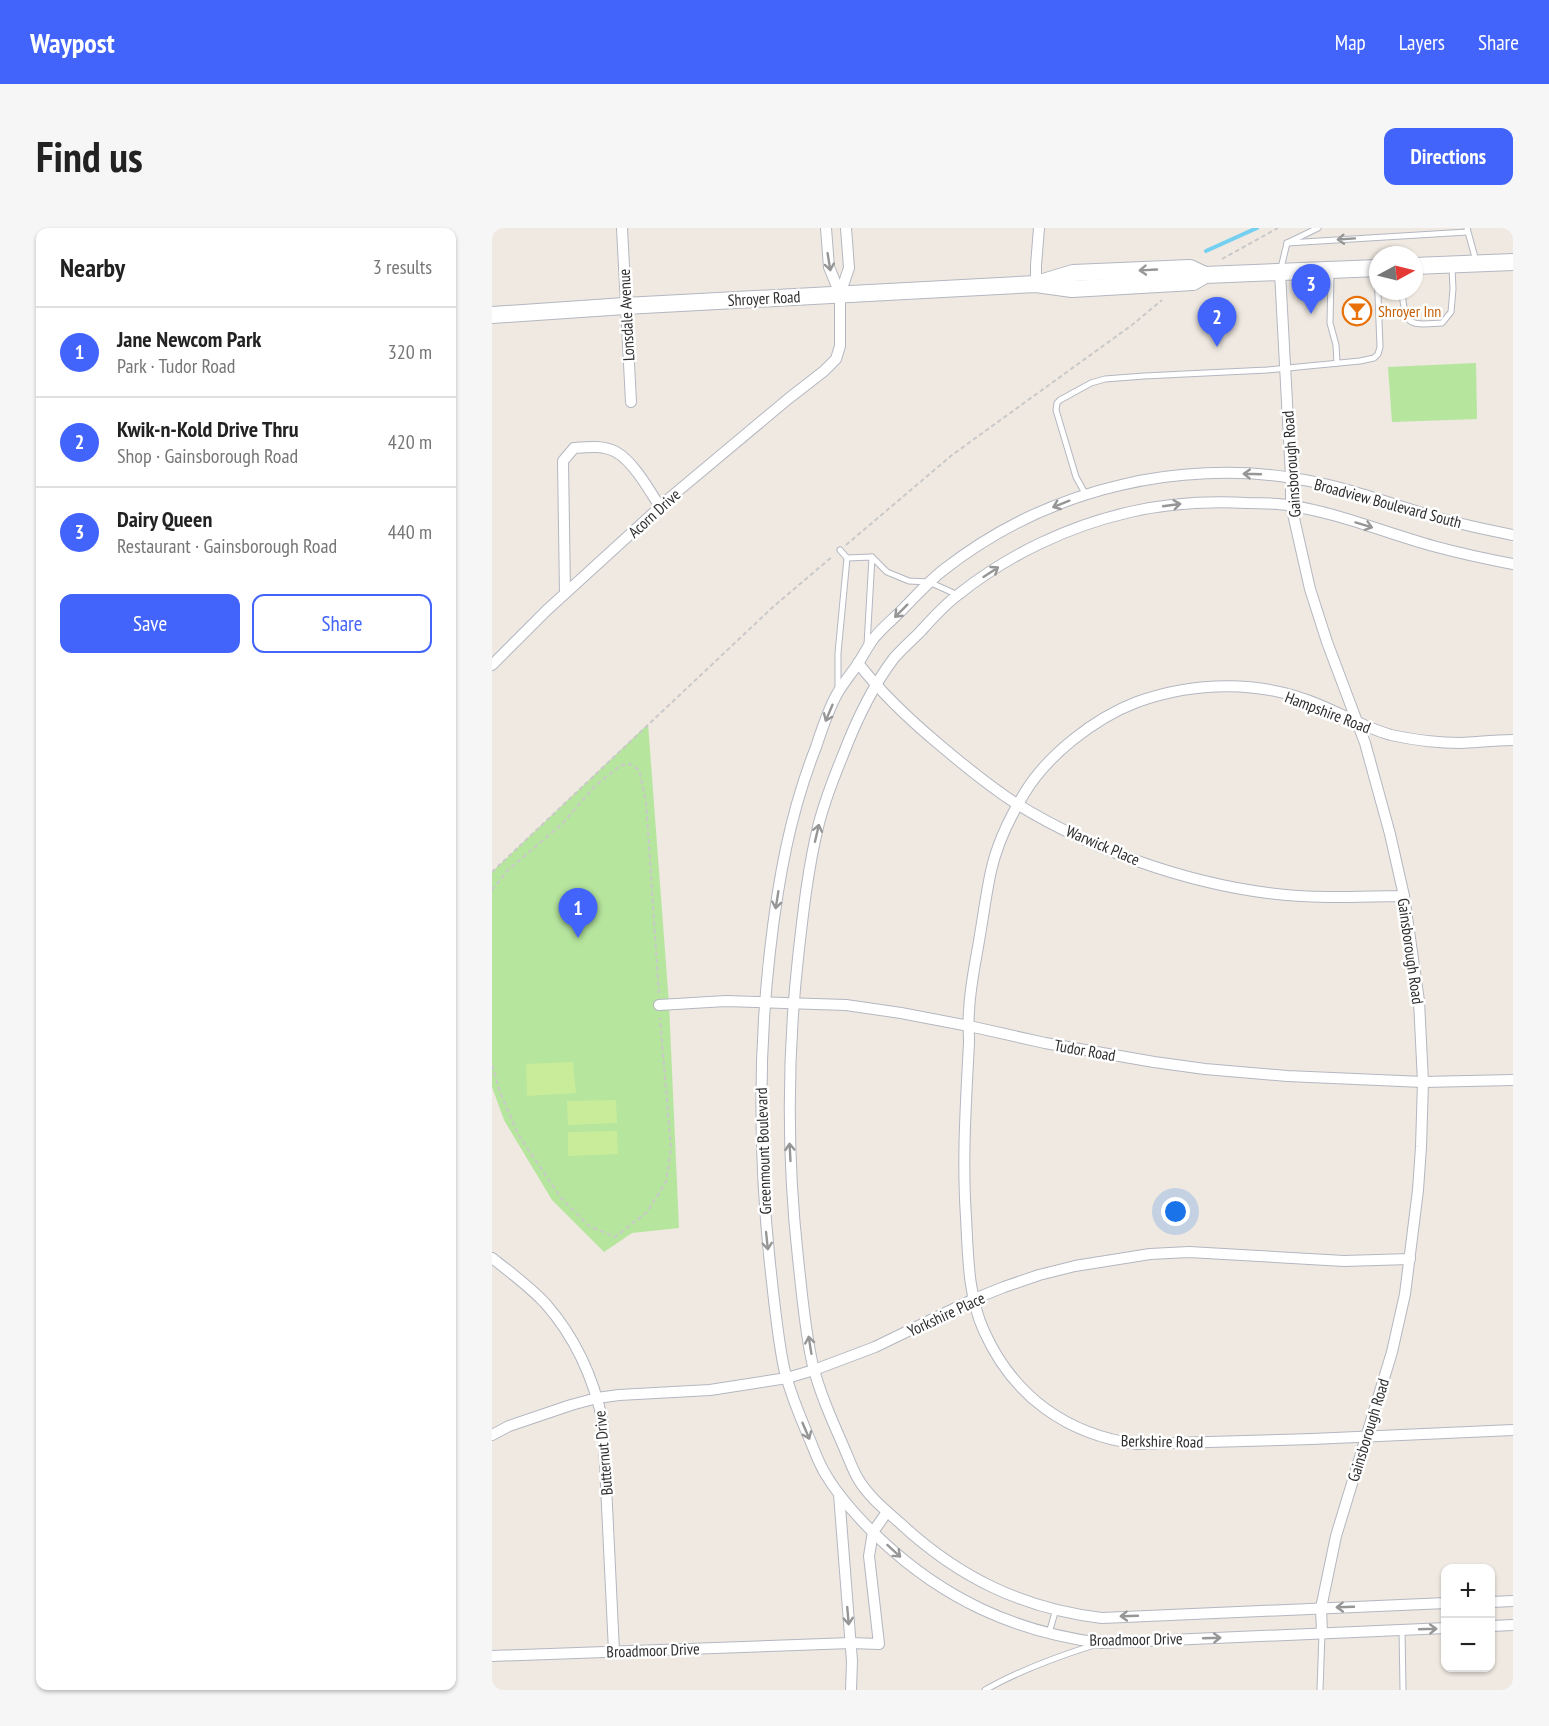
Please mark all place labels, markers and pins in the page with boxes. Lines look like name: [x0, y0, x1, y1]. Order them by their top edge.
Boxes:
pin: 3: [1292, 264, 1330, 314]
bar icon: Shroyer Inn: [1341, 295, 1373, 327]
pin: 2: [1198, 298, 1236, 347]
place label: Shroyer Inn: [1378, 301, 1441, 321]
pin: 1: [558, 888, 598, 938]

